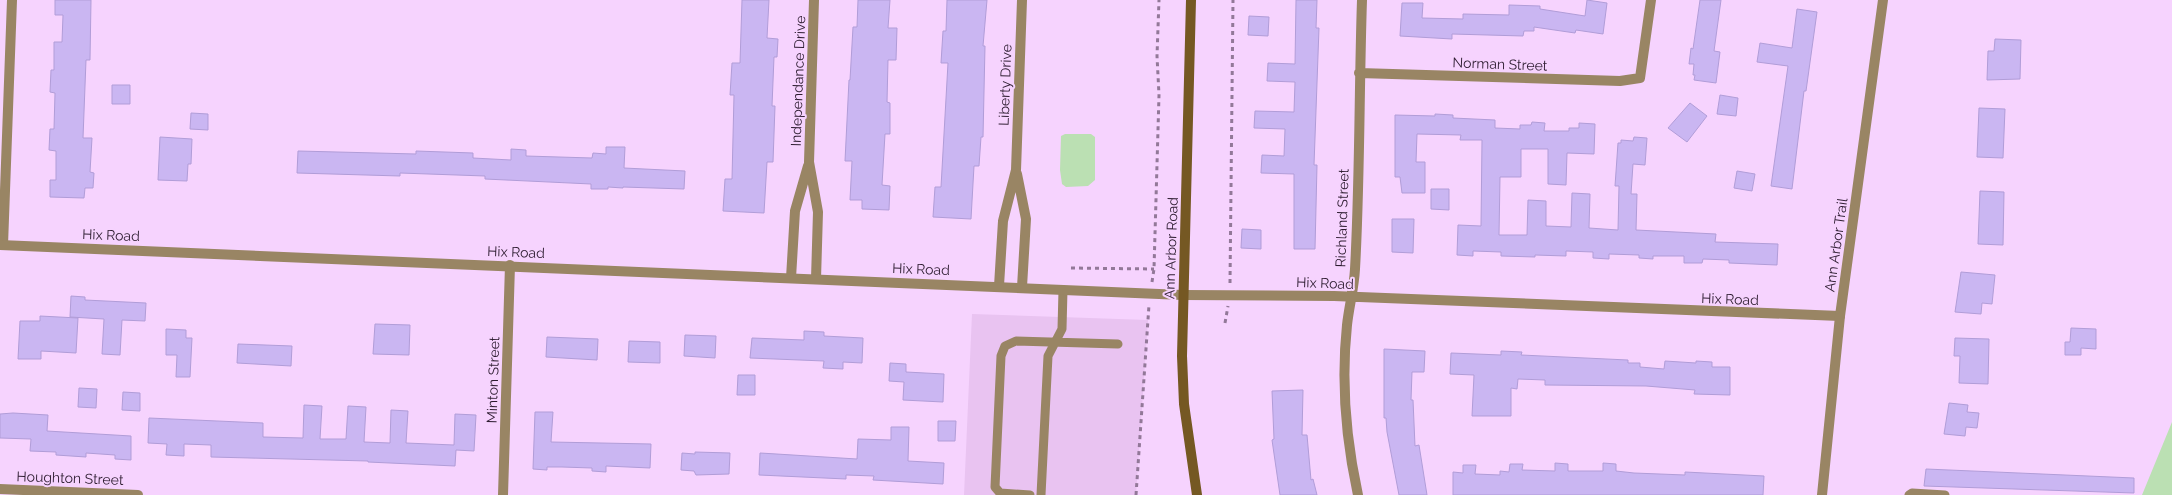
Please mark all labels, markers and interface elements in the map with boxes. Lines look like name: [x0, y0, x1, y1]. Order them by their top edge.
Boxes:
street label: Independance Drive: [788, 15, 808, 147]
street label: Liberty Drive: [996, 44, 1014, 126]
street label: Norman Street: [1452, 54, 1548, 74]
street label: Richland Street: [1332, 168, 1352, 268]
street label: Ann Arbor Road: [1161, 197, 1181, 299]
street label: Ann Arbor Trail: [1821, 197, 1851, 293]
street label: Hix Road: [82, 226, 140, 244]
street label: Hix Road: [487, 243, 545, 261]
street label: Hix Road: [892, 260, 950, 278]
street label: Hix Road: [1296, 274, 1354, 292]
street label: Hix Road: [1701, 290, 1759, 308]
street label: Minton Street: [483, 336, 503, 424]
street label: Houghton Street: [16, 468, 124, 488]

